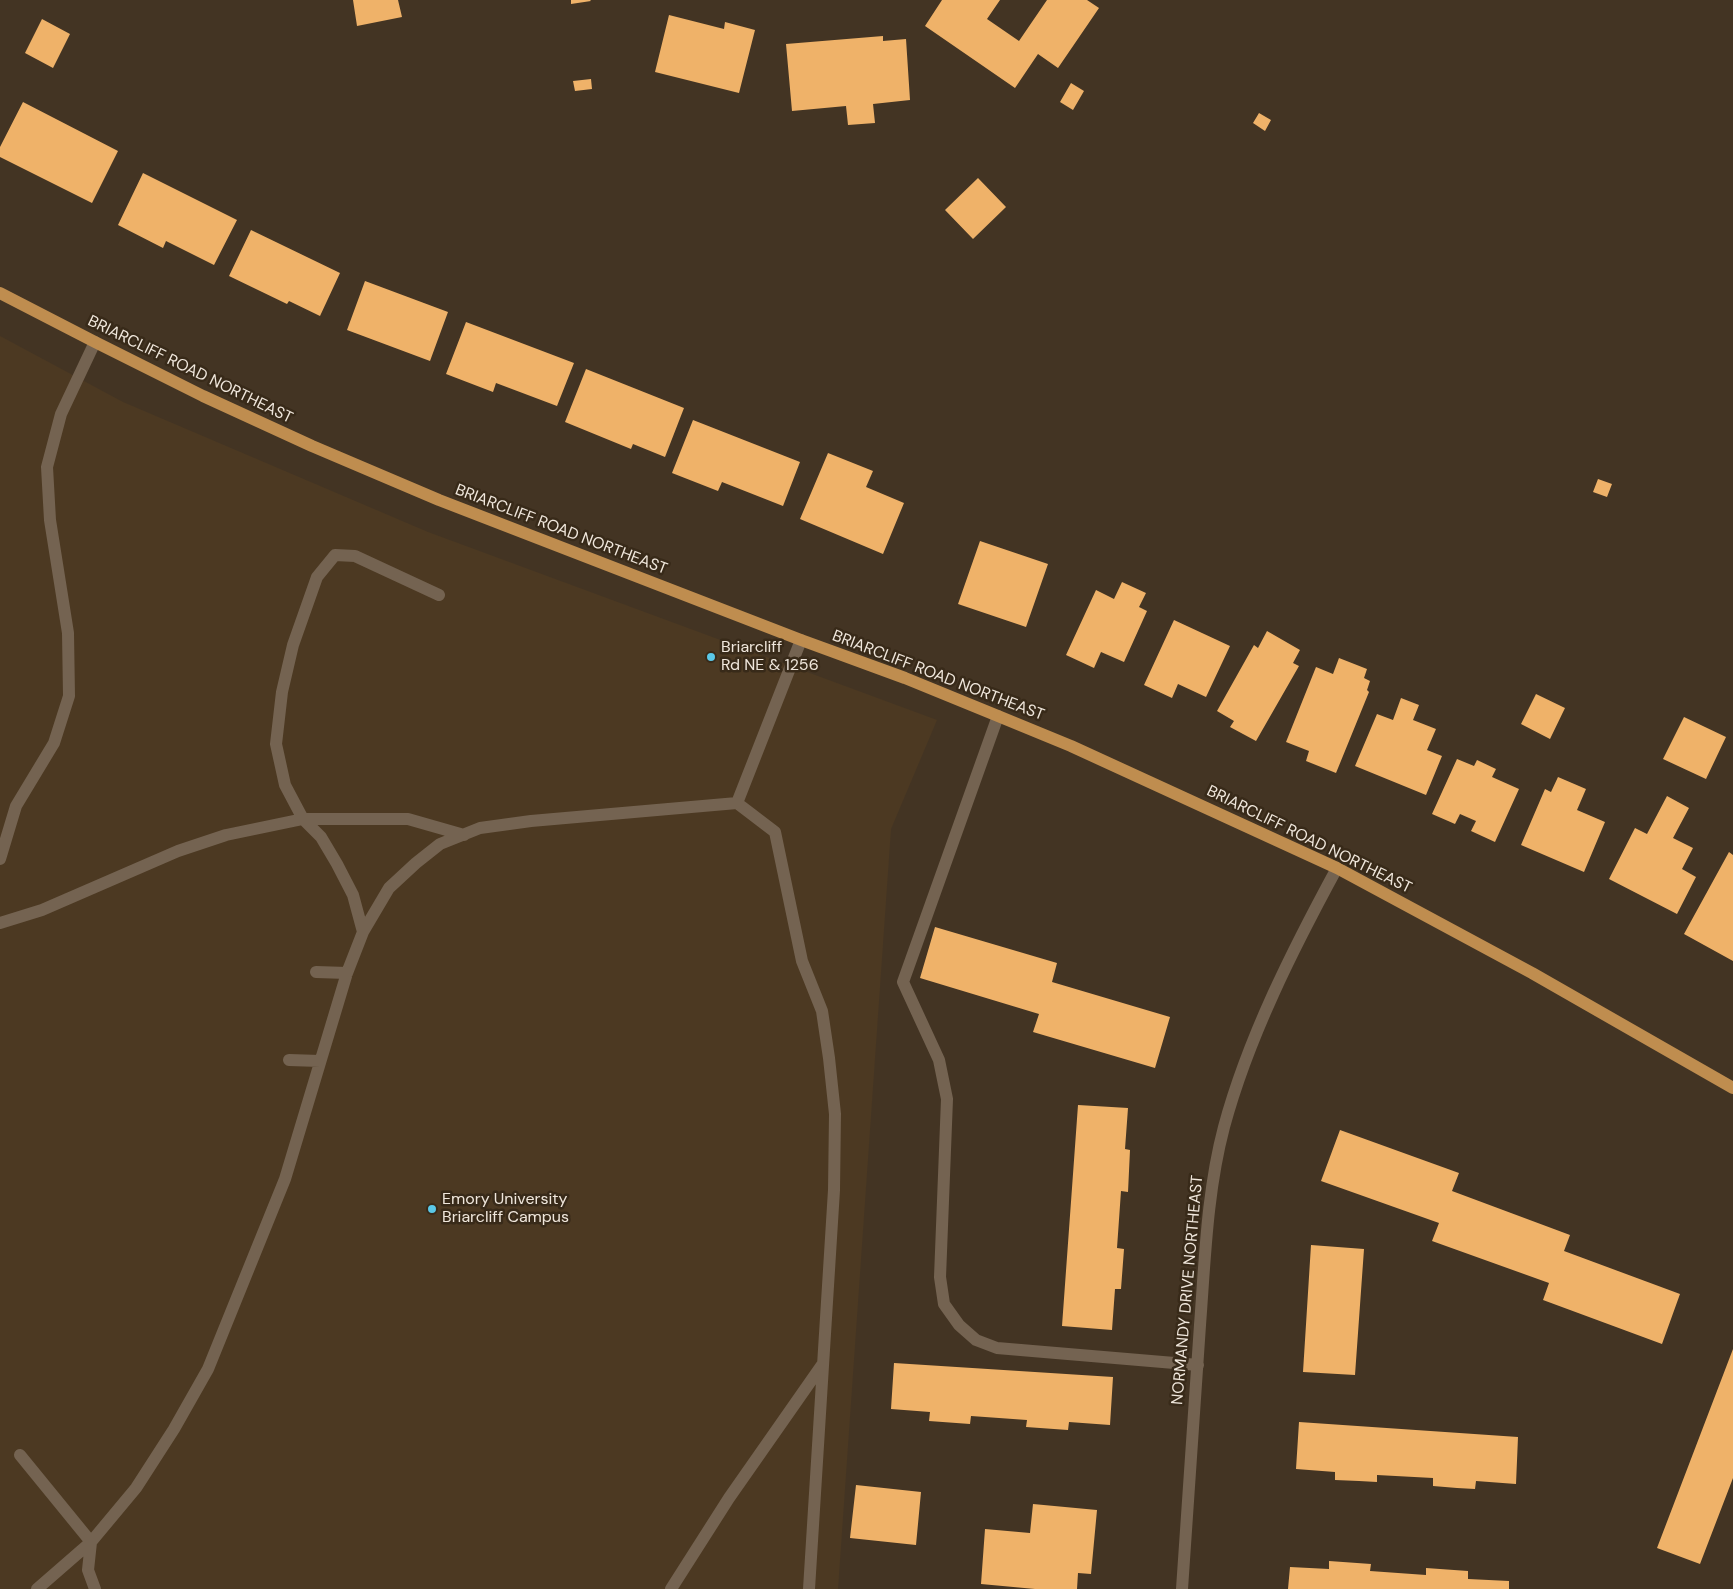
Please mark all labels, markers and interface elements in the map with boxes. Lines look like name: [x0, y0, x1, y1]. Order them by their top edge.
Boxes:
street label: BRIARCLIFF ROAD NORTHEAST: [84, 312, 296, 428]
street label: BRIARCLIFF ROAD NORTHEAST: [452, 481, 670, 579]
street label: BRIARCLIFF ROAD NORTHEAST: [829, 627, 1047, 725]
place label: Briarcliff Rd NE & 1256: [721, 638, 819, 676]
marker: Briarcliff Rd NE & 1256: [705, 651, 717, 663]
street label: BRIARCLIFF ROAD NORTHEAST: [1203, 782, 1415, 898]
street label: NORMANDY DRIVE NORTHEAST: [1168, 1174, 1208, 1406]
place label: Emory University Briarcliff Campus: [442, 1190, 569, 1228]
marker: Emory University Briarcliff Campus: [426, 1203, 438, 1215]

